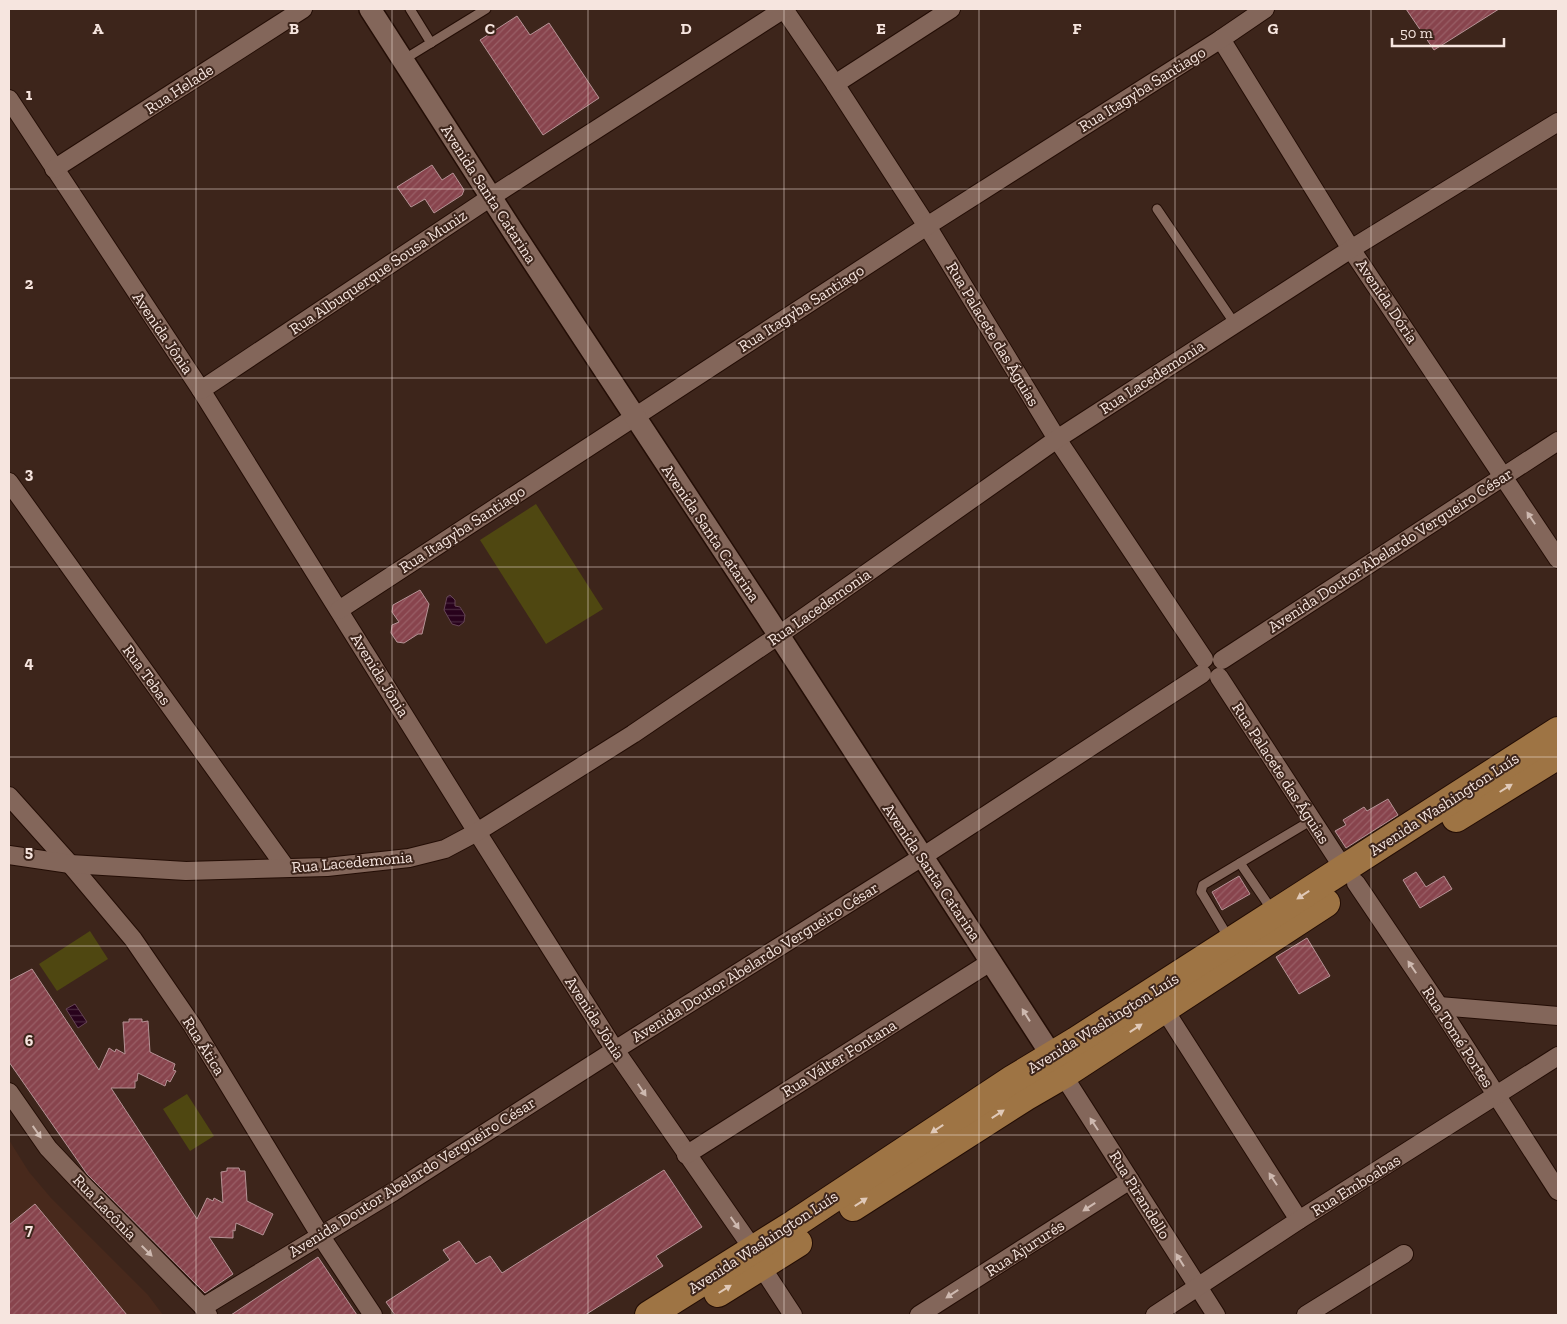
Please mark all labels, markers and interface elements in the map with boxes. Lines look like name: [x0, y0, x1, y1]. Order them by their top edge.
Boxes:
scale bar: [1392, 15, 1504, 47]
text: A: [93, 19, 104, 38]
text: B: [289, 19, 299, 38]
text: C: [485, 19, 495, 38]
text: D: [680, 19, 692, 38]
text: E: [876, 19, 886, 38]
text: F: [1072, 19, 1082, 38]
text: G: [1268, 19, 1279, 38]
text: 50 m: [1400, 24, 1433, 42]
street label: Rua Itagyba Santiago: [1075, 42, 1209, 136]
street label: Rua Helade: [141, 60, 217, 118]
text: 1: [26, 85, 33, 104]
street label: Avenida Santa Catarina: [437, 121, 541, 267]
street label: Rua Albuquerque Sousa Muniz: [286, 205, 470, 339]
street label: Avenida Dória: [1352, 255, 1422, 347]
street label: Rua Palacete das Águias: [942, 258, 1044, 410]
street label: Rua Itagyba Santiago: [735, 260, 867, 356]
text: 2: [25, 274, 34, 293]
street label: Avenida Jônia: [129, 288, 198, 378]
street label: Rua Lacedemonia: [1096, 336, 1208, 418]
street label: Avenida Santa Catarina: [658, 461, 764, 605]
text: 3: [25, 464, 34, 483]
street label: Avenida Doutor Abelardo Vergueiro César: [1264, 464, 1516, 636]
street label: Rua Itagyba Santiago: [396, 481, 528, 577]
one-way arrow: [1526, 512, 1536, 525]
street label: Rua Lacedemonia: [764, 564, 874, 650]
street label: Avenida Jônia: [347, 630, 413, 721]
street label: Rua Tebas: [119, 641, 175, 709]
text: 4: [24, 653, 34, 672]
street label: Rua Palacete das Águias: [1228, 699, 1334, 847]
street label: Avenida Washington Luís: [1366, 748, 1522, 860]
one-way arrow: [1499, 783, 1512, 792]
street label: Avenida Santa Catarina: [879, 800, 985, 944]
text: 5: [25, 842, 33, 861]
street label: Rua Lacedemonia: [291, 847, 413, 877]
street label: Avenida Doutor Abelardo Vergueiro César: [628, 878, 882, 1046]
one-way arrow: [1296, 890, 1309, 900]
one-way arrow: [1408, 960, 1417, 974]
street label: Avenida Washington Luís: [1024, 969, 1182, 1077]
street label: Avenida Jônia: [561, 973, 629, 1063]
street label: Rua Tomé Portes: [1418, 983, 1498, 1091]
one-way arrow: [1021, 1008, 1030, 1021]
street label: Rua Ática: [179, 1013, 230, 1079]
street label: Rua Válter Fontana: [778, 1015, 900, 1101]
one-way arrow: [1129, 1023, 1142, 1032]
text: 6: [25, 1031, 34, 1050]
one-way arrow: [637, 1083, 647, 1097]
street label: Avenida Doutor Abelardo Vergueiro César: [285, 1093, 539, 1261]
one-way arrow: [992, 1110, 1005, 1119]
one-way arrow: [1090, 1118, 1099, 1131]
one-way arrow: [930, 1124, 944, 1134]
one-way arrow: [32, 1125, 42, 1139]
street label: Rua Pirandello: [1105, 1147, 1175, 1243]
street label: Rua Emboabas: [1308, 1150, 1404, 1220]
street label: Rua Lacônia: [69, 1170, 141, 1244]
one-way arrow: [1268, 1173, 1278, 1186]
street label: Avenida Washington Luís: [685, 1186, 841, 1298]
one-way arrow: [855, 1197, 868, 1206]
one-way arrow: [1082, 1202, 1096, 1211]
one-way arrow: [730, 1216, 740, 1230]
street label: Rua Ajururés: [982, 1216, 1068, 1280]
text: 7: [25, 1220, 33, 1239]
one-way arrow: [141, 1245, 153, 1257]
one-way arrow: [1176, 1253, 1185, 1266]
one-way arrow: [718, 1285, 731, 1294]
one-way arrow: [945, 1289, 959, 1299]

